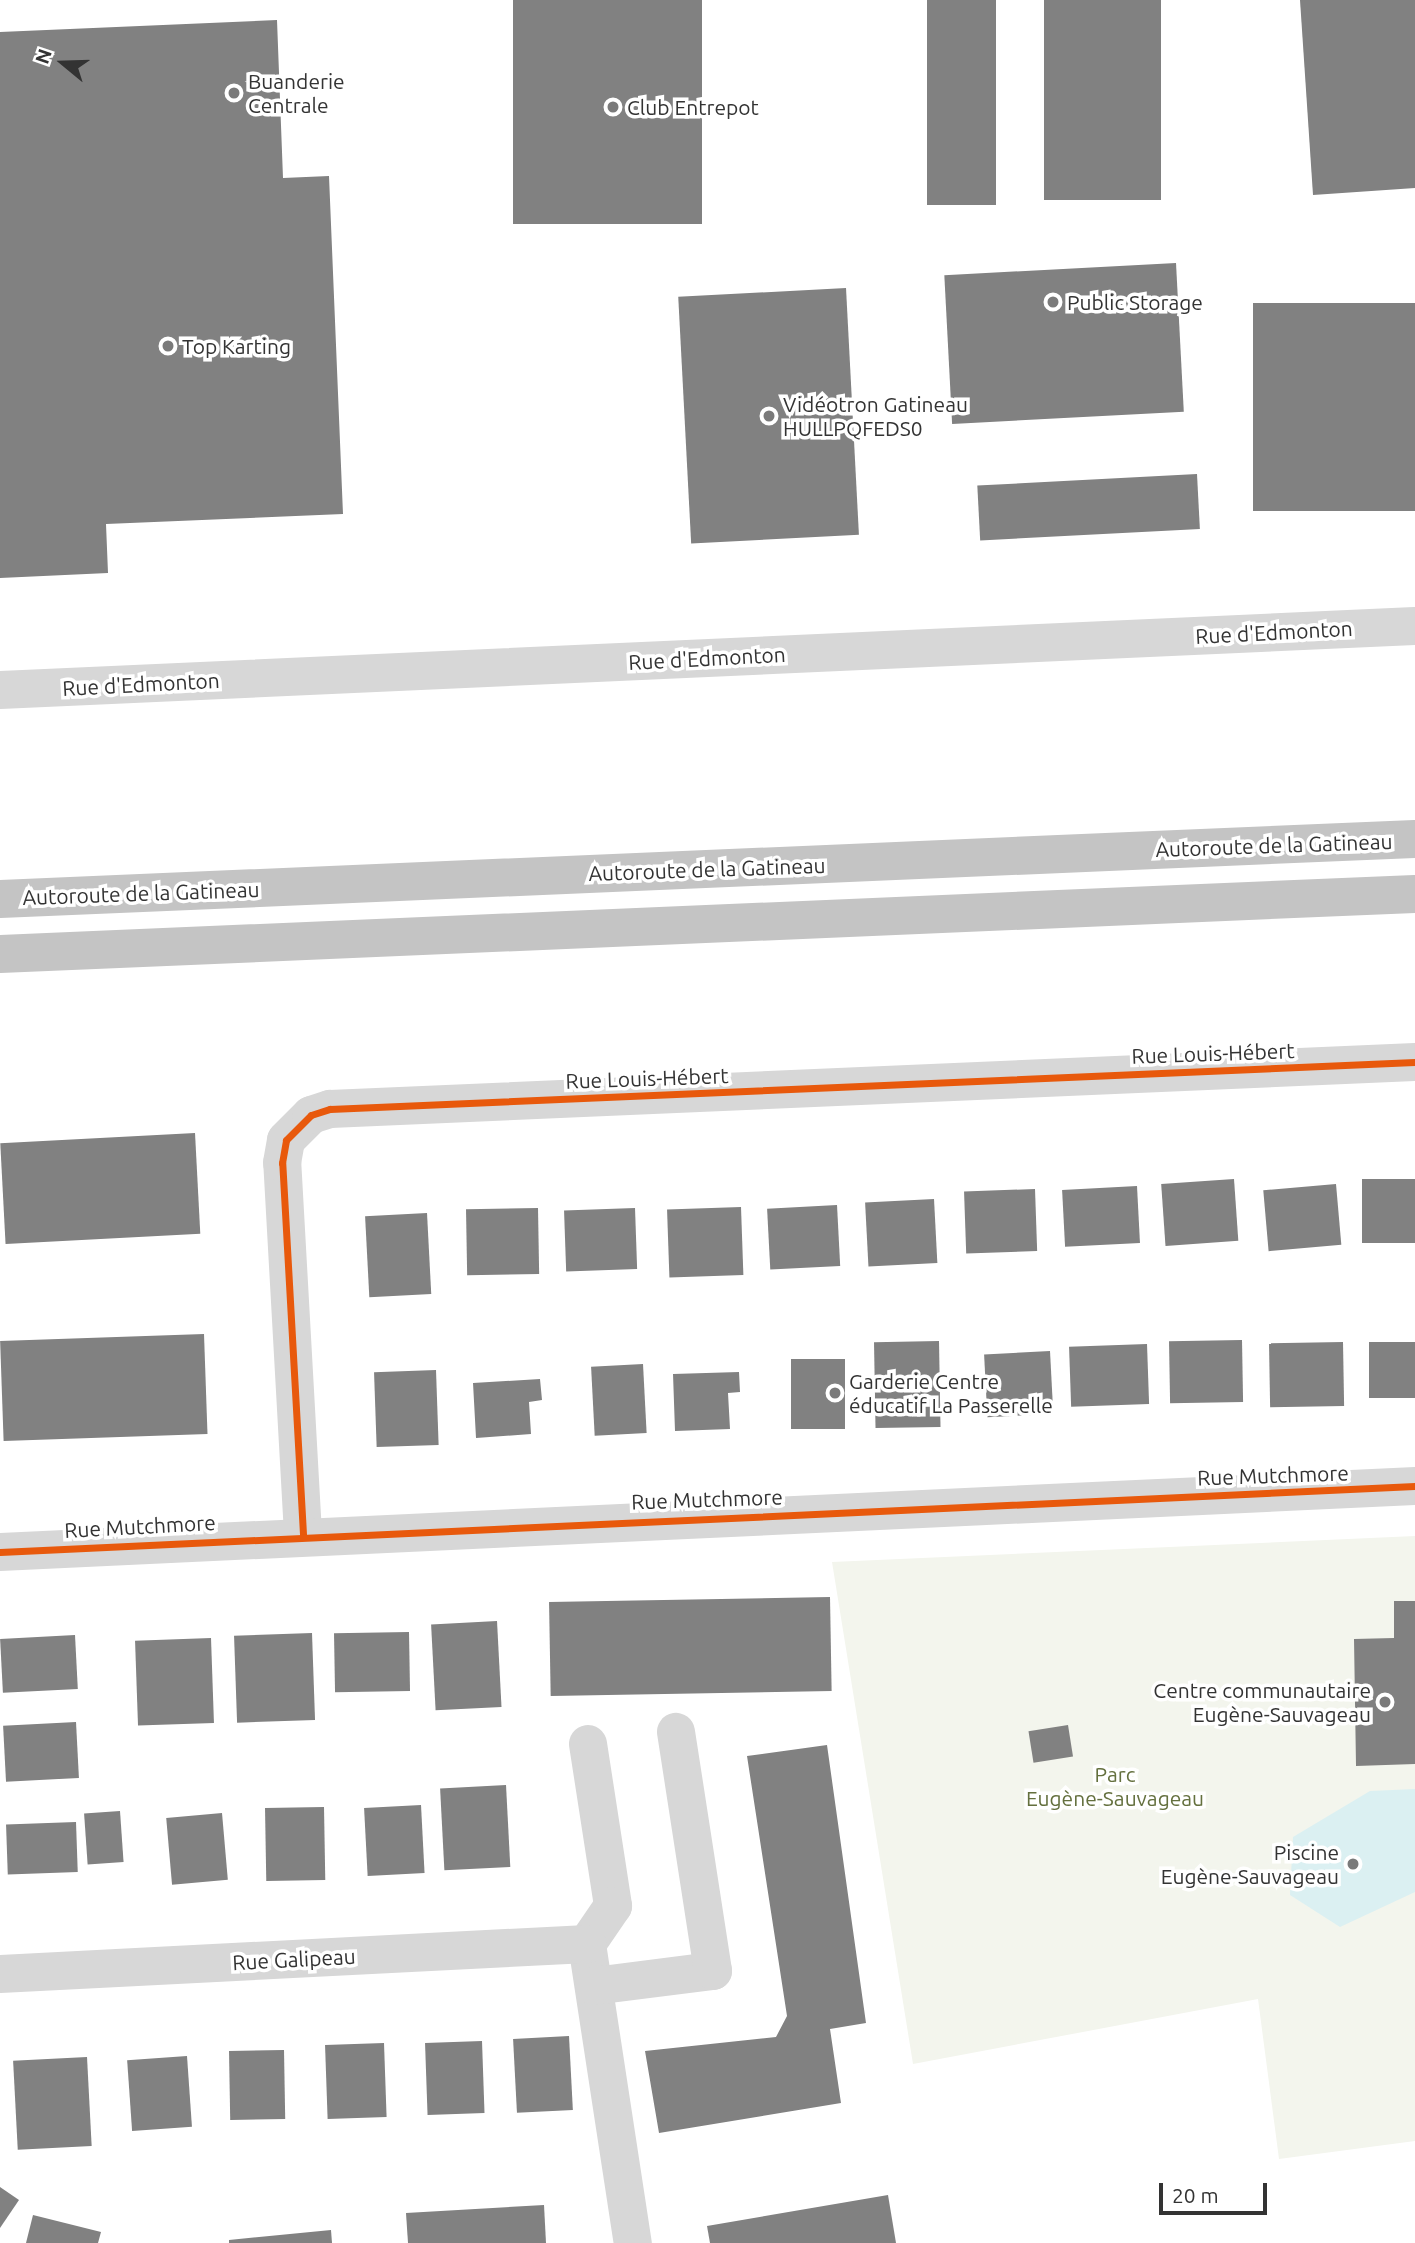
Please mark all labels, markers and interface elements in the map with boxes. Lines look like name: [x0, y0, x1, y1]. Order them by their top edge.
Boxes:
north arrow: [28, 28, 98, 98]
text: N: [30, 46, 56, 66]
place label: Buanderie Centrale: [248, 68, 345, 118]
marker: Buanderie Centrale: [226, 85, 242, 101]
place label: Club Entrepot: [627, 94, 759, 120]
marker: Club Entrepot: [605, 99, 621, 115]
place label: Public Storage: [1067, 289, 1203, 315]
marker: Public Storage: [1045, 294, 1061, 310]
place label: Top Karting: [182, 333, 291, 359]
marker: Top Karting: [160, 338, 176, 354]
place label: Vidéotron Gatineau HULLPQFEDS0: [783, 391, 968, 441]
marker: Vidéotron Gatineau HULLPQFEDS0: [761, 408, 777, 424]
street label: Rue d'Edmonton: [1195, 615, 1353, 649]
street label: Rue d'Edmonton: [628, 641, 786, 675]
street label: Rue d'Edmonton: [62, 667, 220, 701]
street label: Autoroute de la Gatineau: [1155, 828, 1393, 862]
street label: Autoroute de la Gatineau: [588, 852, 826, 886]
street label: Autoroute de la Gatineau: [22, 876, 260, 910]
street label: Rue Louis-Hébert: [1131, 1038, 1295, 1068]
street label: Rue Louis-Hébert: [565, 1063, 729, 1093]
place label: Garderie Centre éducatif La Passerelle: [849, 1368, 1053, 1418]
marker: Garderie Centre éducatif La Passerelle: [827, 1385, 843, 1401]
street label: Rue Mutchmore: [1197, 1460, 1349, 1490]
street label: Rue Mutchmore: [631, 1484, 783, 1514]
street label: Rue Mutchmore: [64, 1509, 216, 1543]
place label: Centre communautaire Eugène-Sauvageau: [1153, 1677, 1371, 1727]
marker: Centre communautaire Eugène-Sauvageau: [1377, 1694, 1393, 1710]
park label: Parc Eugène-Sauvageau: [1026, 1761, 1204, 1811]
place label: Piscine Eugène-Sauvageau: [1161, 1839, 1339, 1889]
marker: Piscine Eugène-Sauvageau: [1345, 1856, 1361, 1872]
street label: Rue Galipeau: [232, 1943, 356, 1975]
scale bar: [1163, 2170, 1272, 2214]
text: 20 m: [1172, 2183, 1219, 2207]

